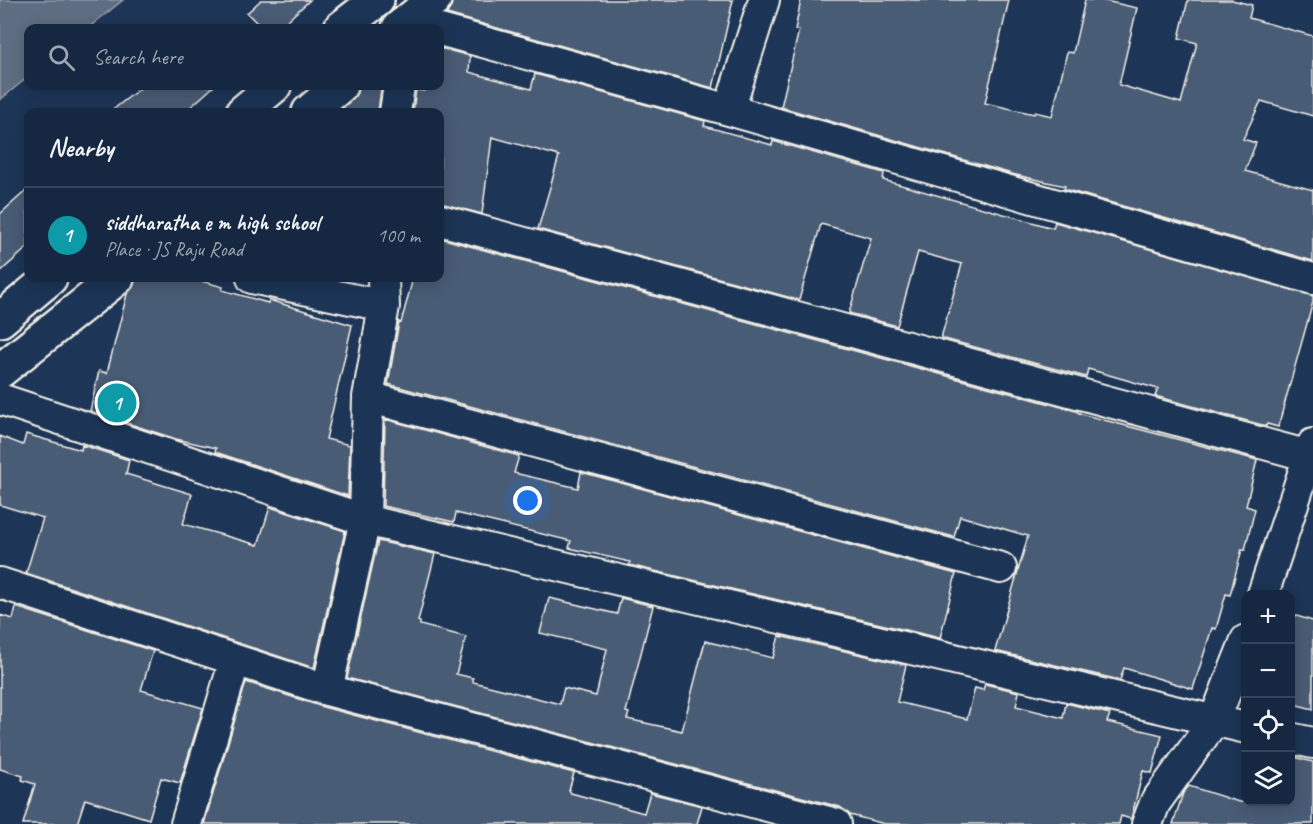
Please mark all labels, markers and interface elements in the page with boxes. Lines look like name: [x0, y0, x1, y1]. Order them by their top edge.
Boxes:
search box: [24, 24, 444, 90]
icon: search: [45, 41, 78, 74]
text: Search here: [93, 43, 183, 71]
text: Nearby: [48, 131, 113, 164]
text: siddharatha e m high school: [105, 209, 319, 237]
text: 1: [63, 223, 72, 248]
text: 100 m: [377, 223, 420, 248]
text: Place · JS Raju Road: [105, 237, 243, 262]
pin: 1: [98, 380, 136, 426]
your location: [513, 486, 542, 515]
map controls: [1241, 590, 1295, 806]
button: +: [1241, 590, 1295, 644]
button: −: [1241, 644, 1295, 698]
button: locate: [1241, 698, 1295, 752]
button: layers: [1241, 752, 1295, 806]

